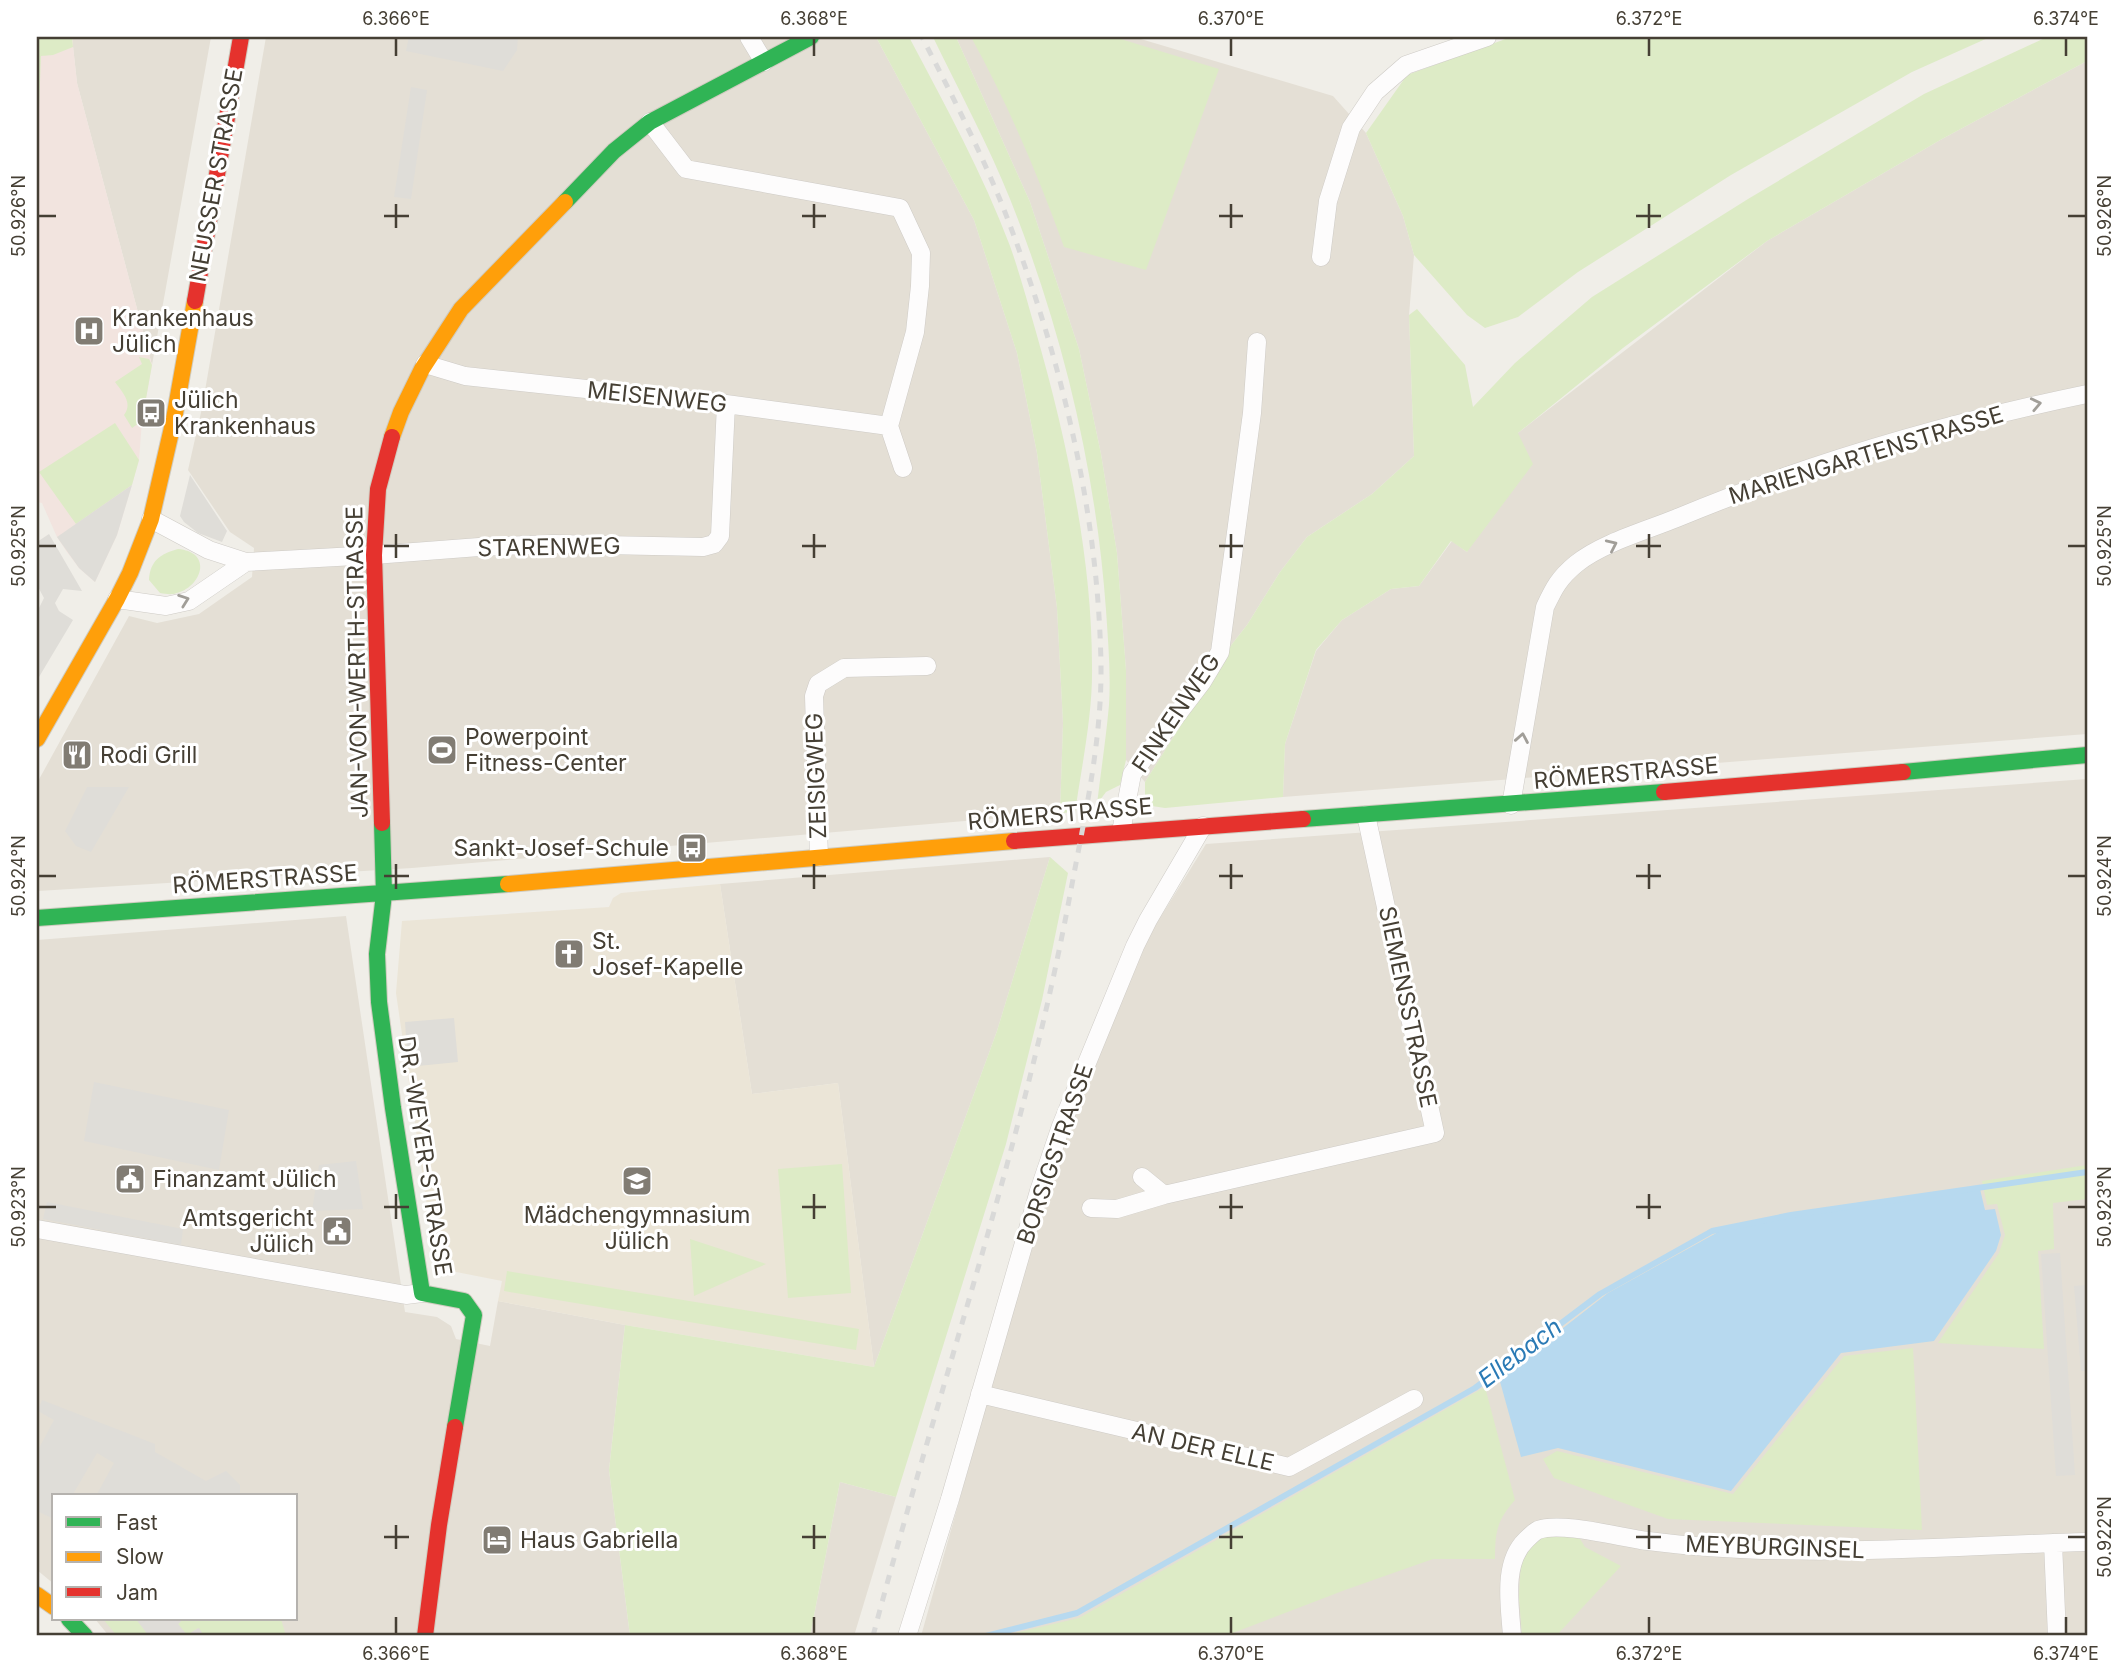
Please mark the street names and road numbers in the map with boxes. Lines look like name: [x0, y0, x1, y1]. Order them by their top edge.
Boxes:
street label: NEUSSER STRASSE: [183, 66, 249, 284]
street label: MEISENWEG: [586, 376, 728, 418]
street label: MARIENGARTENSTRASSE: [1725, 400, 2007, 510]
street label: JAN-VON-WERTH-STRASSE: [340, 506, 374, 818]
street label: STARENWEG: [477, 532, 621, 562]
street label: FINKENWEG: [1126, 648, 1226, 778]
street label: ZEISIGWEG: [800, 712, 832, 840]
street label: RÖMERSTRASSE: [1532, 751, 1720, 795]
street label: RÖMERSTRASSE: [966, 792, 1154, 836]
street label: RÖMERSTRASSE: [172, 859, 358, 899]
street label: SIEMENSSTRASSE: [1373, 904, 1443, 1110]
street label: DR.-WEYER-STRASSE: [392, 1034, 458, 1278]
street label: BORSIGSTRASSE: [1011, 1060, 1099, 1248]
street label: AN DER ELLE: [1129, 1417, 1277, 1477]
street label: MEYBURGINSEL: [1685, 1530, 1865, 1564]

